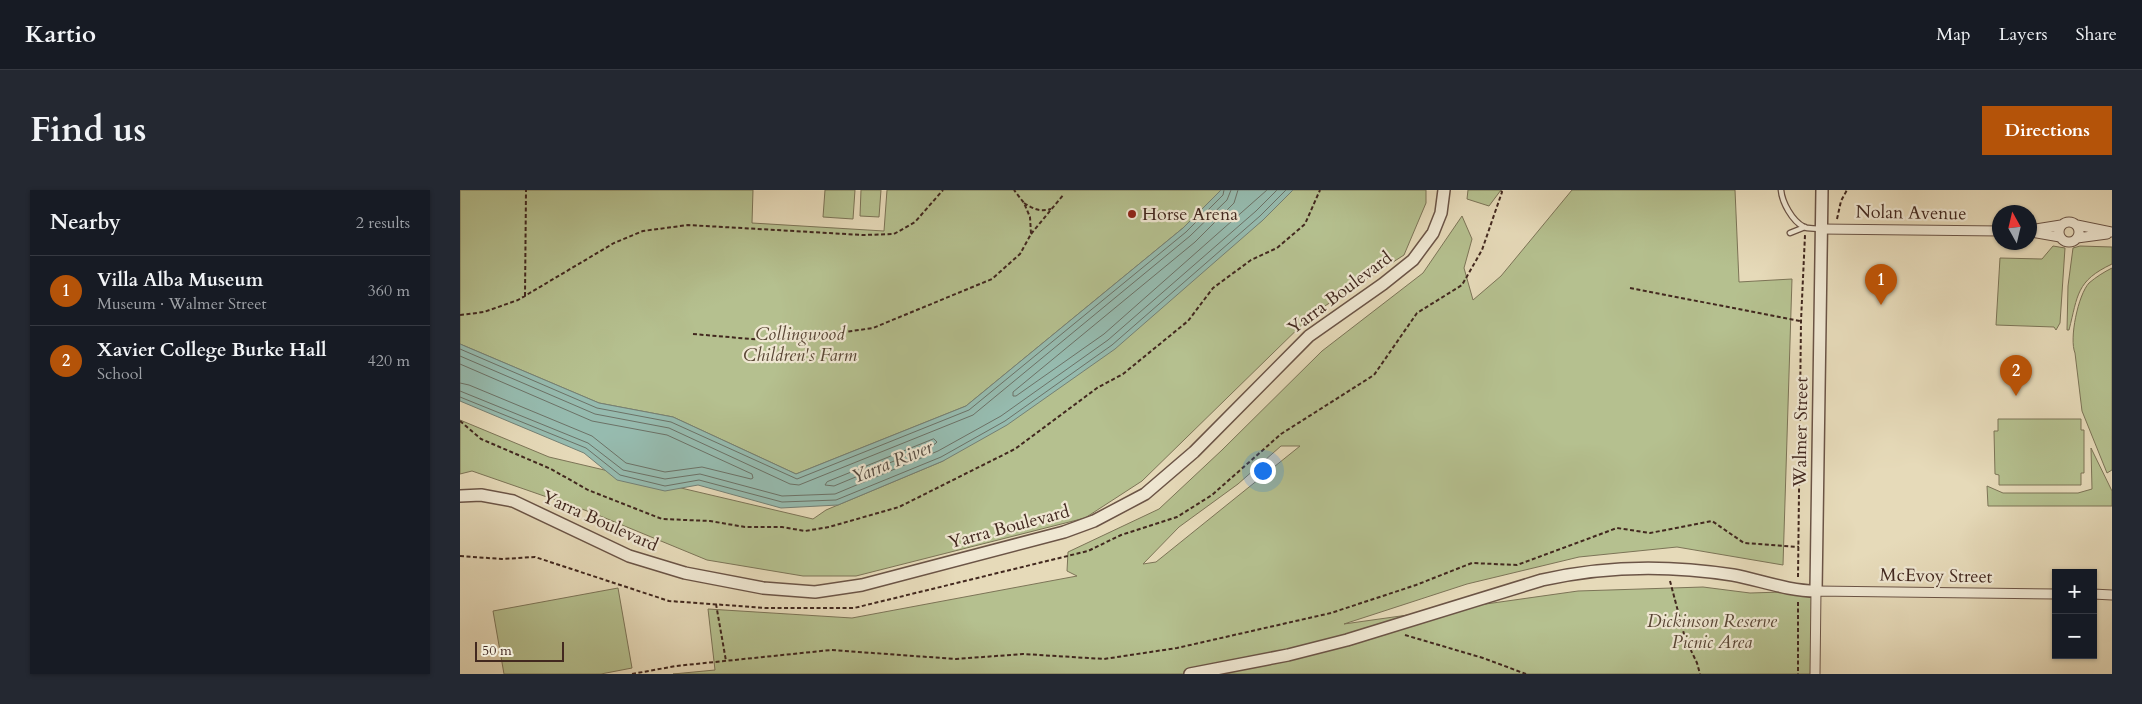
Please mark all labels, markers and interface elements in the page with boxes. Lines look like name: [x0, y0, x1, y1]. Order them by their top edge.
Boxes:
text: Kartio: [25, 18, 96, 51]
text: Map: [1936, 22, 1971, 47]
text: Layers: [1999, 22, 2048, 47]
text: Share: [2076, 22, 2117, 47]
text: Find us: [30, 106, 146, 154]
button: Directions: [1982, 106, 2112, 155]
street label: Nolan Avenue: [1855, 200, 1967, 226]
place label: Horse Arena: [1142, 202, 1238, 227]
north arrow: [1992, 205, 2037, 250]
text: Nearby: [50, 208, 121, 237]
marker: Horse Arena: [1126, 208, 1138, 220]
text: 2 results: [356, 212, 410, 234]
street label: Yarra Boulevard: [1283, 245, 1398, 340]
pin: 1: [1865, 264, 1897, 305]
text: Villa Alba Museum: [97, 267, 263, 293]
text: 1: [62, 280, 70, 302]
text: 360 m: [368, 280, 410, 302]
text: Museum · Walmer Street: [97, 293, 267, 315]
park label: Collingwood Children's Farm: [743, 322, 857, 368]
text: Xavier College Burke Hall: [97, 337, 327, 363]
text: 2: [62, 350, 70, 372]
text: 420 m: [368, 350, 410, 372]
pin: 2: [2000, 355, 2032, 396]
text: School: [97, 363, 142, 385]
street label: Walmer Street: [1788, 376, 1814, 488]
water label: Yarra River: [847, 434, 937, 490]
your location: [1250, 458, 1276, 484]
street label: Yarra Boulevard: [538, 484, 662, 558]
street label: Yarra Boulevard: [946, 499, 1073, 555]
street label: McEvoy Street: [1879, 563, 1993, 589]
map controls: [2052, 569, 2097, 659]
button: +: [2052, 569, 2097, 614]
park label: Dickinson Reserve Picnic Area: [1647, 609, 1778, 655]
button: −: [2052, 614, 2097, 659]
scale bar: [475, 639, 564, 662]
text: 50 m: [482, 641, 512, 660]

